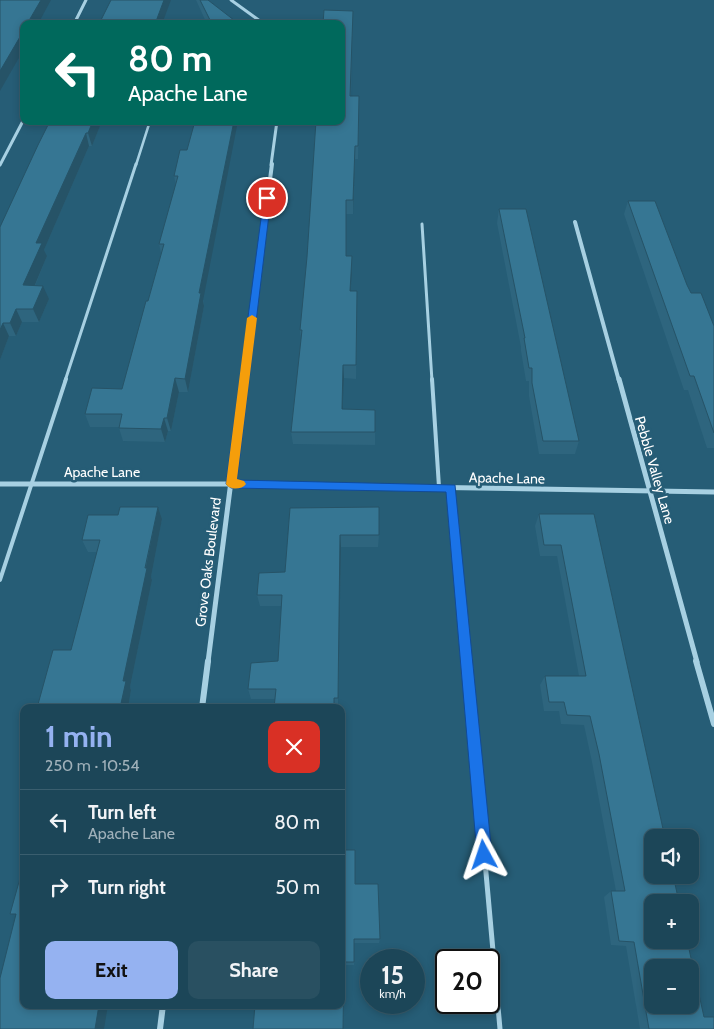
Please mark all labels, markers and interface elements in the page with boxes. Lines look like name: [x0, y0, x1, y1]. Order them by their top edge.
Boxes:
text: 80 m: [128, 37, 212, 80]
icon: left: [45, 40, 110, 105]
text: Apache Lane: [128, 80, 248, 107]
pin: [246, 177, 288, 219]
icon: arrive: [253, 184, 281, 212]
street label: Pebble Valley Lane: [631, 414, 679, 526]
street label: Apache Lane: [64, 463, 140, 481]
street label: Apache Lane: [469, 468, 545, 488]
street label: Grove Oaks Boulevard: [191, 496, 225, 628]
text: 1 min: [45, 718, 113, 755]
button: close: [268, 721, 320, 773]
text: 250 m · 10:54: [45, 756, 139, 775]
text: Turn left: [88, 801, 156, 824]
icon: left: [45, 808, 73, 836]
text: 80 m: [274, 811, 320, 834]
text: Apache Lane: [88, 824, 175, 843]
position arrow: [457, 828, 509, 880]
map controls: [644, 829, 699, 1014]
button: sound: [644, 829, 699, 884]
icon: right: [45, 873, 73, 901]
text: Turn right: [88, 876, 166, 899]
text: 50 m: [276, 876, 320, 899]
button: +: [644, 894, 699, 949]
button: Exit: [45, 941, 178, 999]
button: Share: [188, 941, 320, 999]
speed limit sign: 20: [435, 949, 500, 1014]
button: −: [644, 959, 699, 1014]
text: 15: [381, 960, 404, 990]
text: km/h: [379, 986, 406, 1001]

